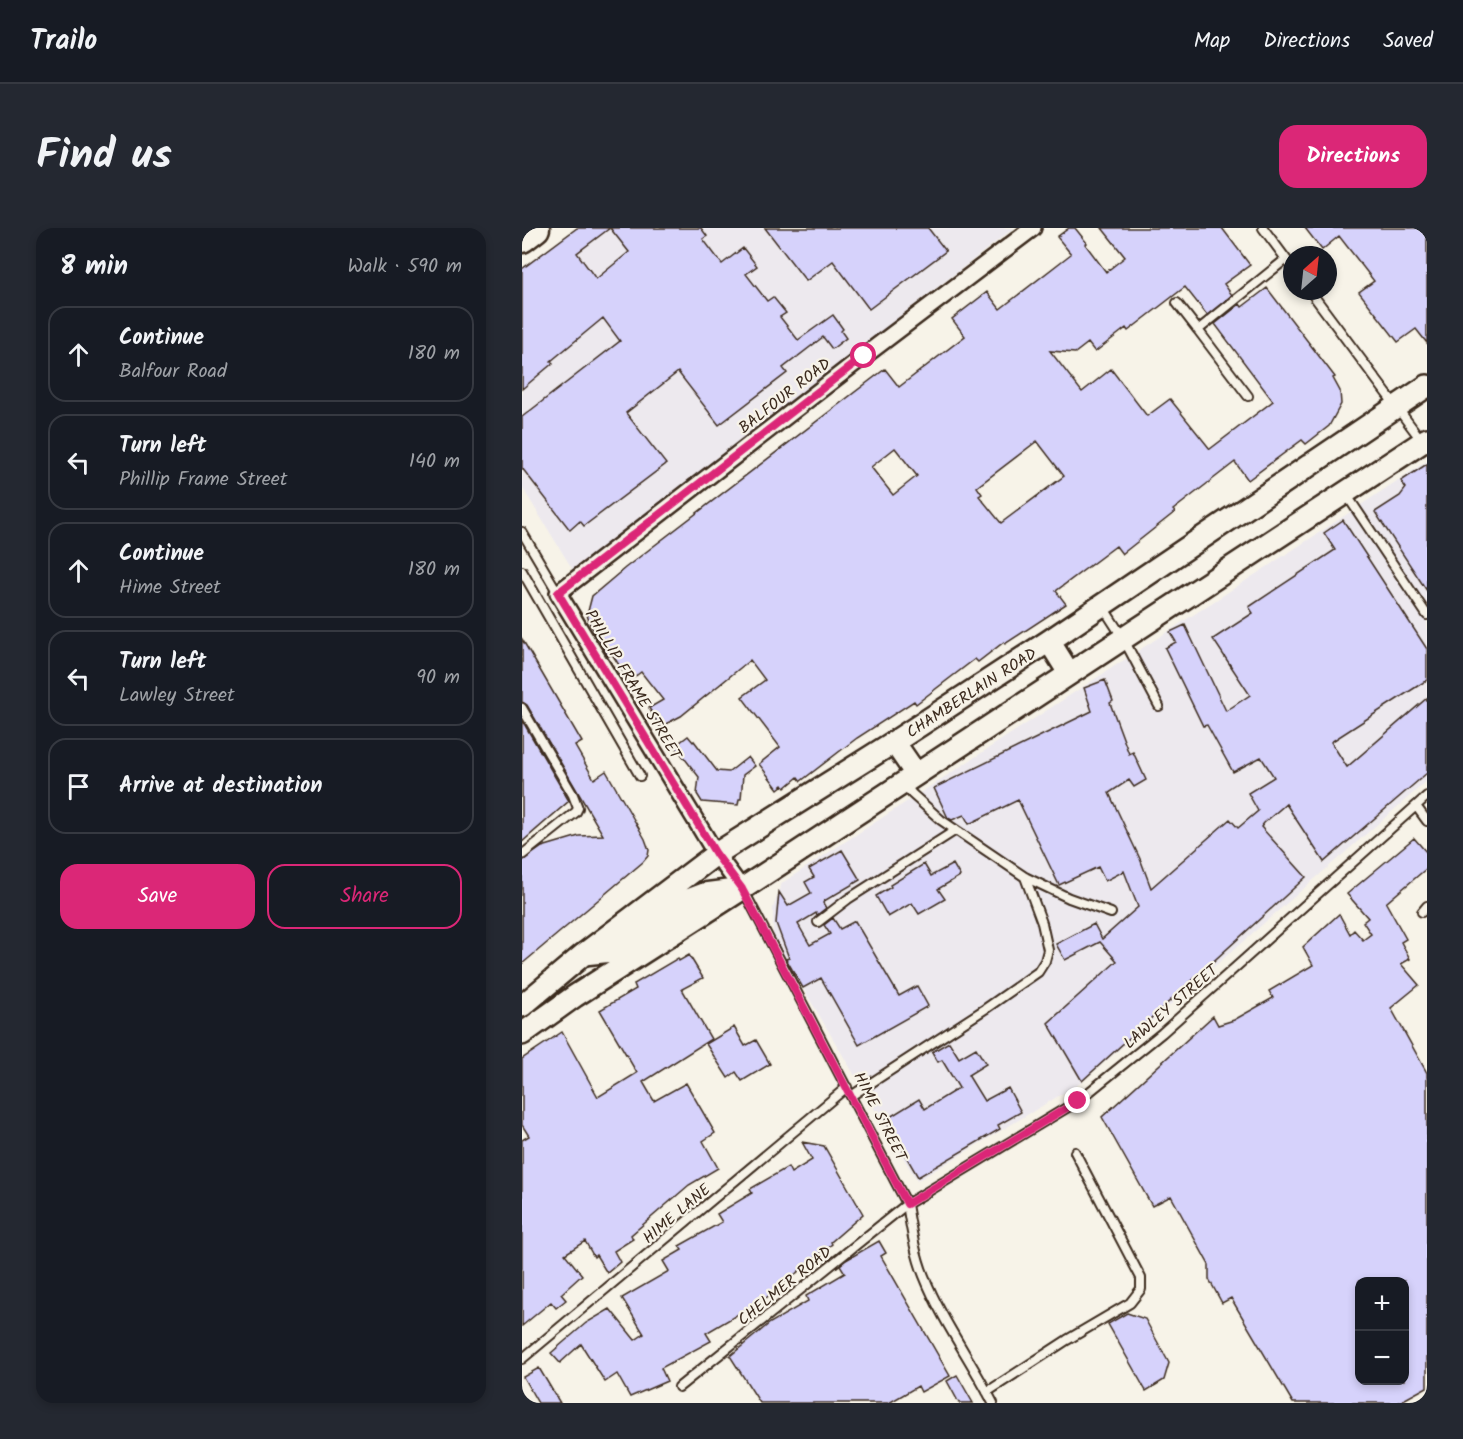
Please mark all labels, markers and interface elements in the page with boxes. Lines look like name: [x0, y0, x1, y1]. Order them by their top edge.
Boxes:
text: Trailo: [30, 19, 97, 64]
text: Map: [1194, 25, 1230, 58]
text: Directions: [1263, 25, 1350, 58]
text: Saved: [1383, 25, 1433, 58]
text: Find us: [36, 123, 172, 190]
button: Directions: [1279, 125, 1427, 188]
text: 8 min: [60, 246, 128, 288]
north arrow: [1283, 246, 1337, 300]
text: Walk · 590 m: [347, 251, 462, 283]
text: Continue: [119, 321, 204, 356]
icon: ahead: [62, 338, 95, 371]
text: 180 m: [408, 338, 460, 370]
route start: [850, 342, 876, 368]
street label: BALFOUR ROAD: [733, 352, 837, 440]
text: Balfour Road: [119, 356, 227, 388]
text: Turn left: [119, 429, 206, 464]
icon: left: [62, 446, 95, 479]
text: 140 m: [409, 446, 460, 478]
text: Phillip Frame Street: [119, 464, 288, 496]
text: Continue: [119, 537, 204, 572]
icon: ahead: [62, 554, 95, 587]
text: 180 m: [408, 554, 460, 586]
text: Hime Street: [119, 572, 221, 604]
street label: PHILLIP FRAME STREET: [578, 605, 688, 766]
street label: CHAMBERLAIN ROAD: [902, 642, 1042, 745]
text: Turn left: [119, 645, 206, 680]
icon: left: [62, 662, 95, 695]
text: 90 m: [416, 662, 460, 694]
text: Lawley Street: [119, 680, 235, 712]
text: Arrive at destination: [119, 769, 322, 804]
icon: arrive: [62, 770, 95, 803]
button: Save: [60, 864, 255, 929]
button: Share: [267, 864, 462, 929]
street label: LAWLEY STREET: [1118, 958, 1225, 1055]
street label: HIME STREET: [846, 1067, 914, 1167]
route end: [1064, 1087, 1090, 1113]
street label: HIME LANE: [637, 1178, 717, 1250]
street label: CHELMER ROAD: [732, 1240, 838, 1332]
map controls: [1355, 1277, 1409, 1385]
button: +: [1355, 1277, 1409, 1331]
button: −: [1355, 1331, 1409, 1385]

